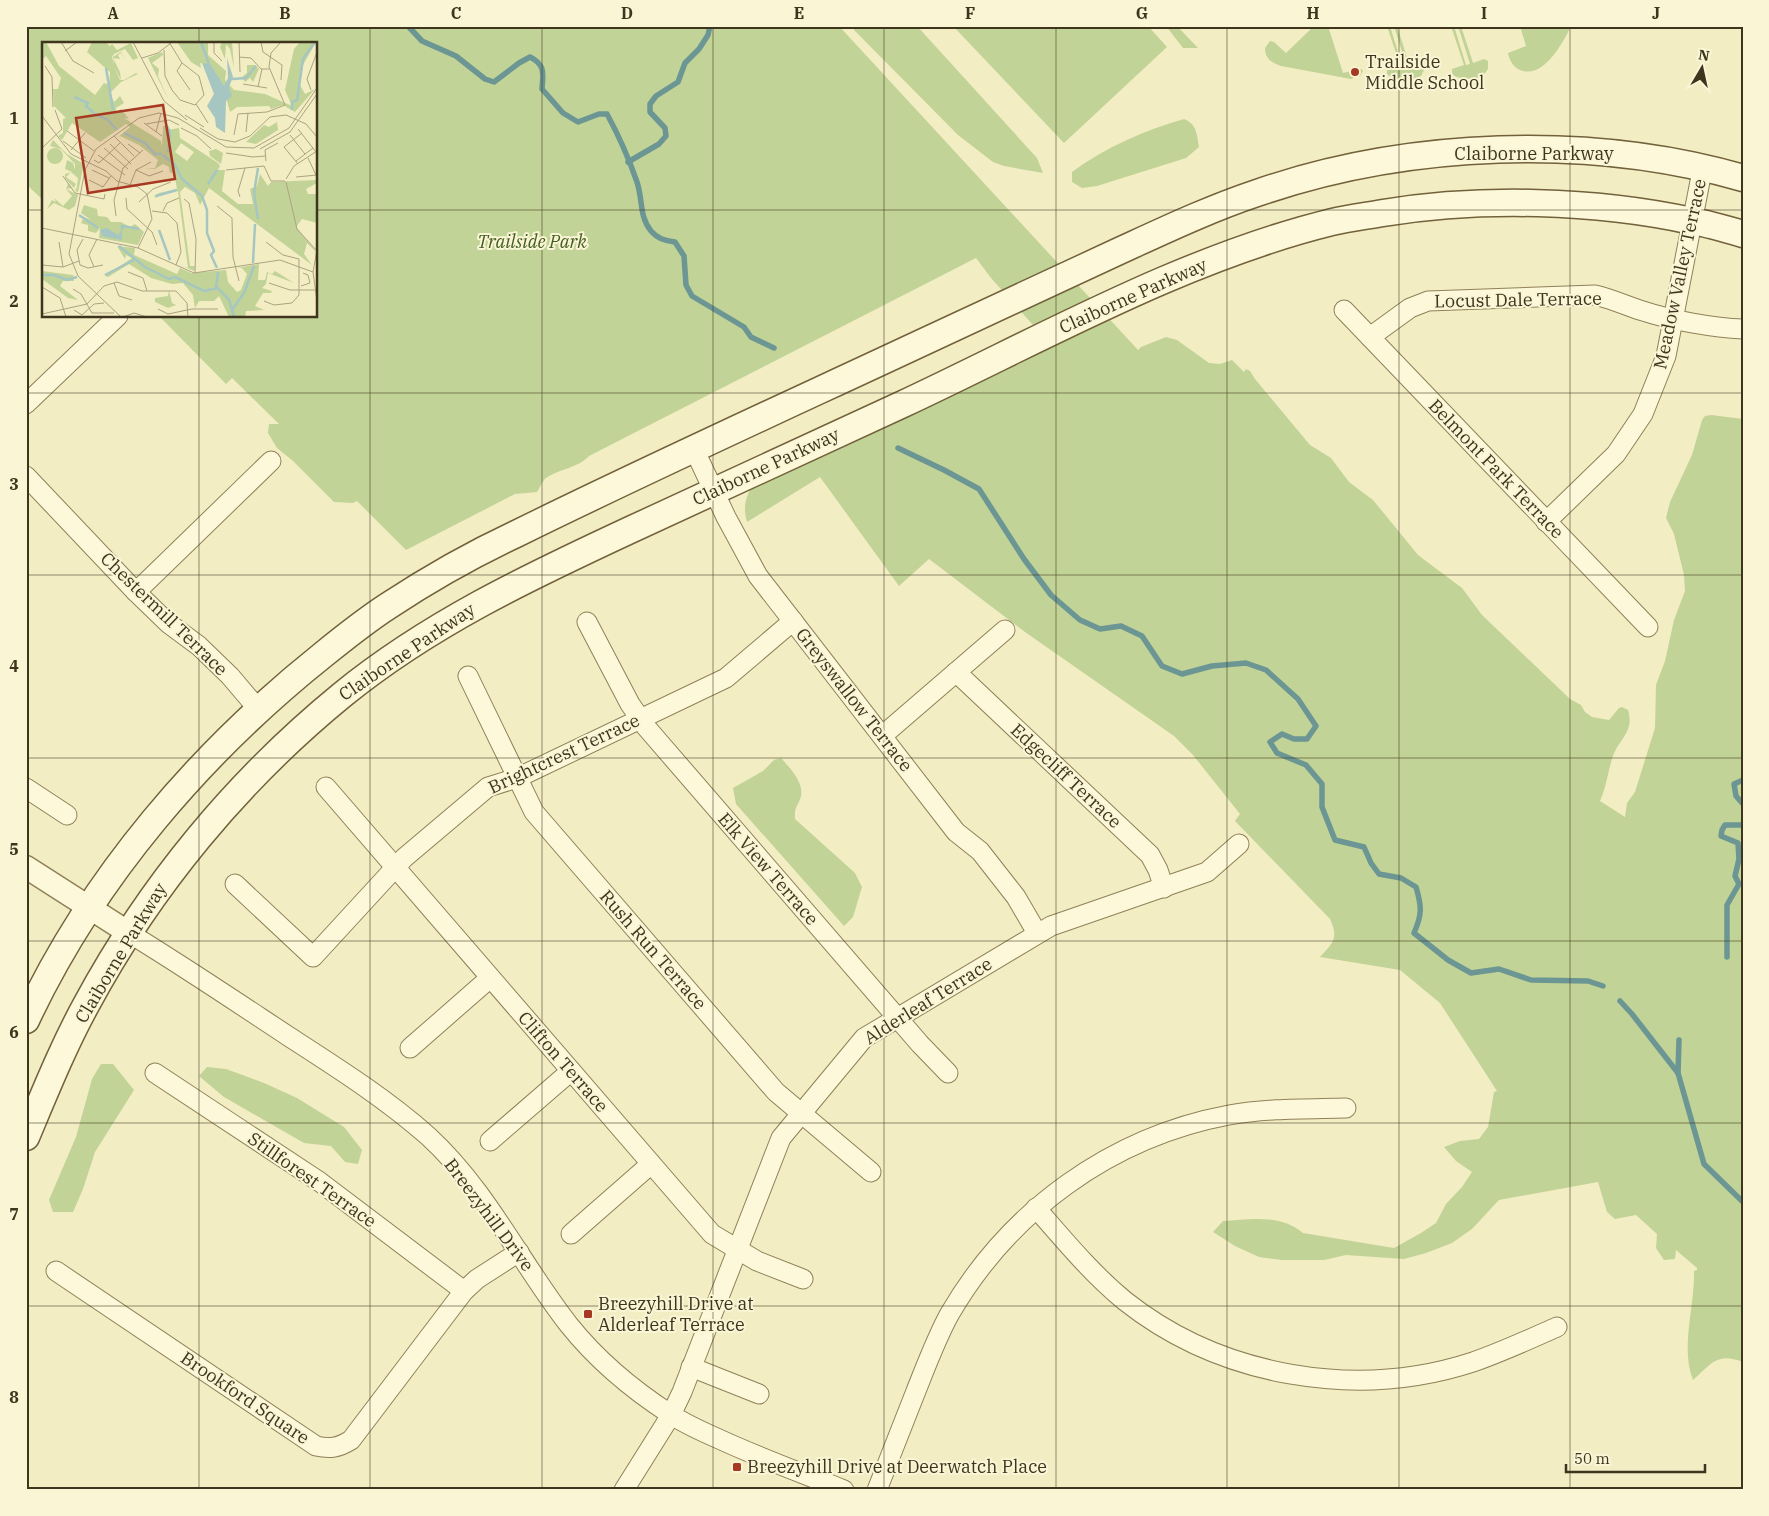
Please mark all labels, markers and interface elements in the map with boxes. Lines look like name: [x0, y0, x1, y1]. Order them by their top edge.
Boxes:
text: A: [107, 3, 119, 23]
text: B: [279, 3, 291, 23]
text: C: [451, 3, 461, 23]
text: D: [621, 3, 633, 23]
text: E: [794, 3, 804, 23]
text: F: [965, 3, 975, 23]
text: G: [1136, 3, 1148, 23]
text: H: [1307, 3, 1320, 23]
text: I: [1481, 3, 1487, 23]
text: J: [1652, 3, 1660, 23]
inset map: [42, 42, 318, 318]
north arrow: [1676, 42, 1726, 92]
text: N: [1697, 45, 1711, 65]
place label: Trailside Middle School: [1365, 50, 1484, 94]
marker: Trailside Middle School: [1349, 66, 1361, 78]
text: 1: [9, 108, 19, 128]
street label: Claiborne Parkway: [1454, 142, 1614, 165]
street label: Meadow Valley Terrace: [1648, 176, 1711, 371]
park label: Trailside Park: [477, 230, 587, 253]
street label: Claiborne Parkway: [1055, 252, 1211, 338]
street label: Locust Dale Terrace: [1434, 287, 1602, 312]
text: 2: [9, 291, 19, 311]
street label: Belmont Park Terrace: [1424, 394, 1569, 543]
street label: Claiborne Parkway: [689, 422, 843, 511]
text: 3: [9, 474, 19, 494]
street label: Chestermill Terrace: [96, 547, 233, 680]
street label: Claiborne Parkway: [334, 597, 480, 706]
street label: Greyswallow Terrace: [791, 623, 918, 776]
text: 4: [9, 656, 19, 676]
street label: Brightcrest Terrace: [484, 708, 643, 799]
street label: Edgecliff Terrace: [1006, 718, 1127, 833]
street label: Elk View Terrace: [713, 808, 824, 930]
text: 5: [9, 839, 19, 859]
street label: Claiborne Parkway: [70, 878, 172, 1027]
street label: Rush Run Terrace: [595, 885, 712, 1014]
street label: Alderleaf Terrace: [860, 952, 996, 1049]
street label: Clifton Terrace: [513, 1007, 613, 1117]
text: 6: [9, 1022, 19, 1042]
street label: Stillforest Terrace: [244, 1127, 381, 1232]
street label: Breezyhill Drive: [439, 1154, 539, 1276]
text: 7: [9, 1204, 19, 1224]
place label: Breezyhill Drive at Alderleaf Terrace: [598, 1292, 753, 1336]
marker: Breezyhill Drive at Alderleaf Terrace: [582, 1308, 594, 1320]
street label: Brookford Square: [177, 1346, 314, 1449]
text: 8: [9, 1387, 19, 1407]
scale bar: [1566, 1441, 1705, 1473]
text: 50 m: [1574, 1449, 1610, 1468]
place label: Breezyhill Drive at Deerwatch Place: [747, 1455, 1047, 1478]
marker: Breezyhill Drive at Deerwatch Place: [731, 1461, 743, 1473]

